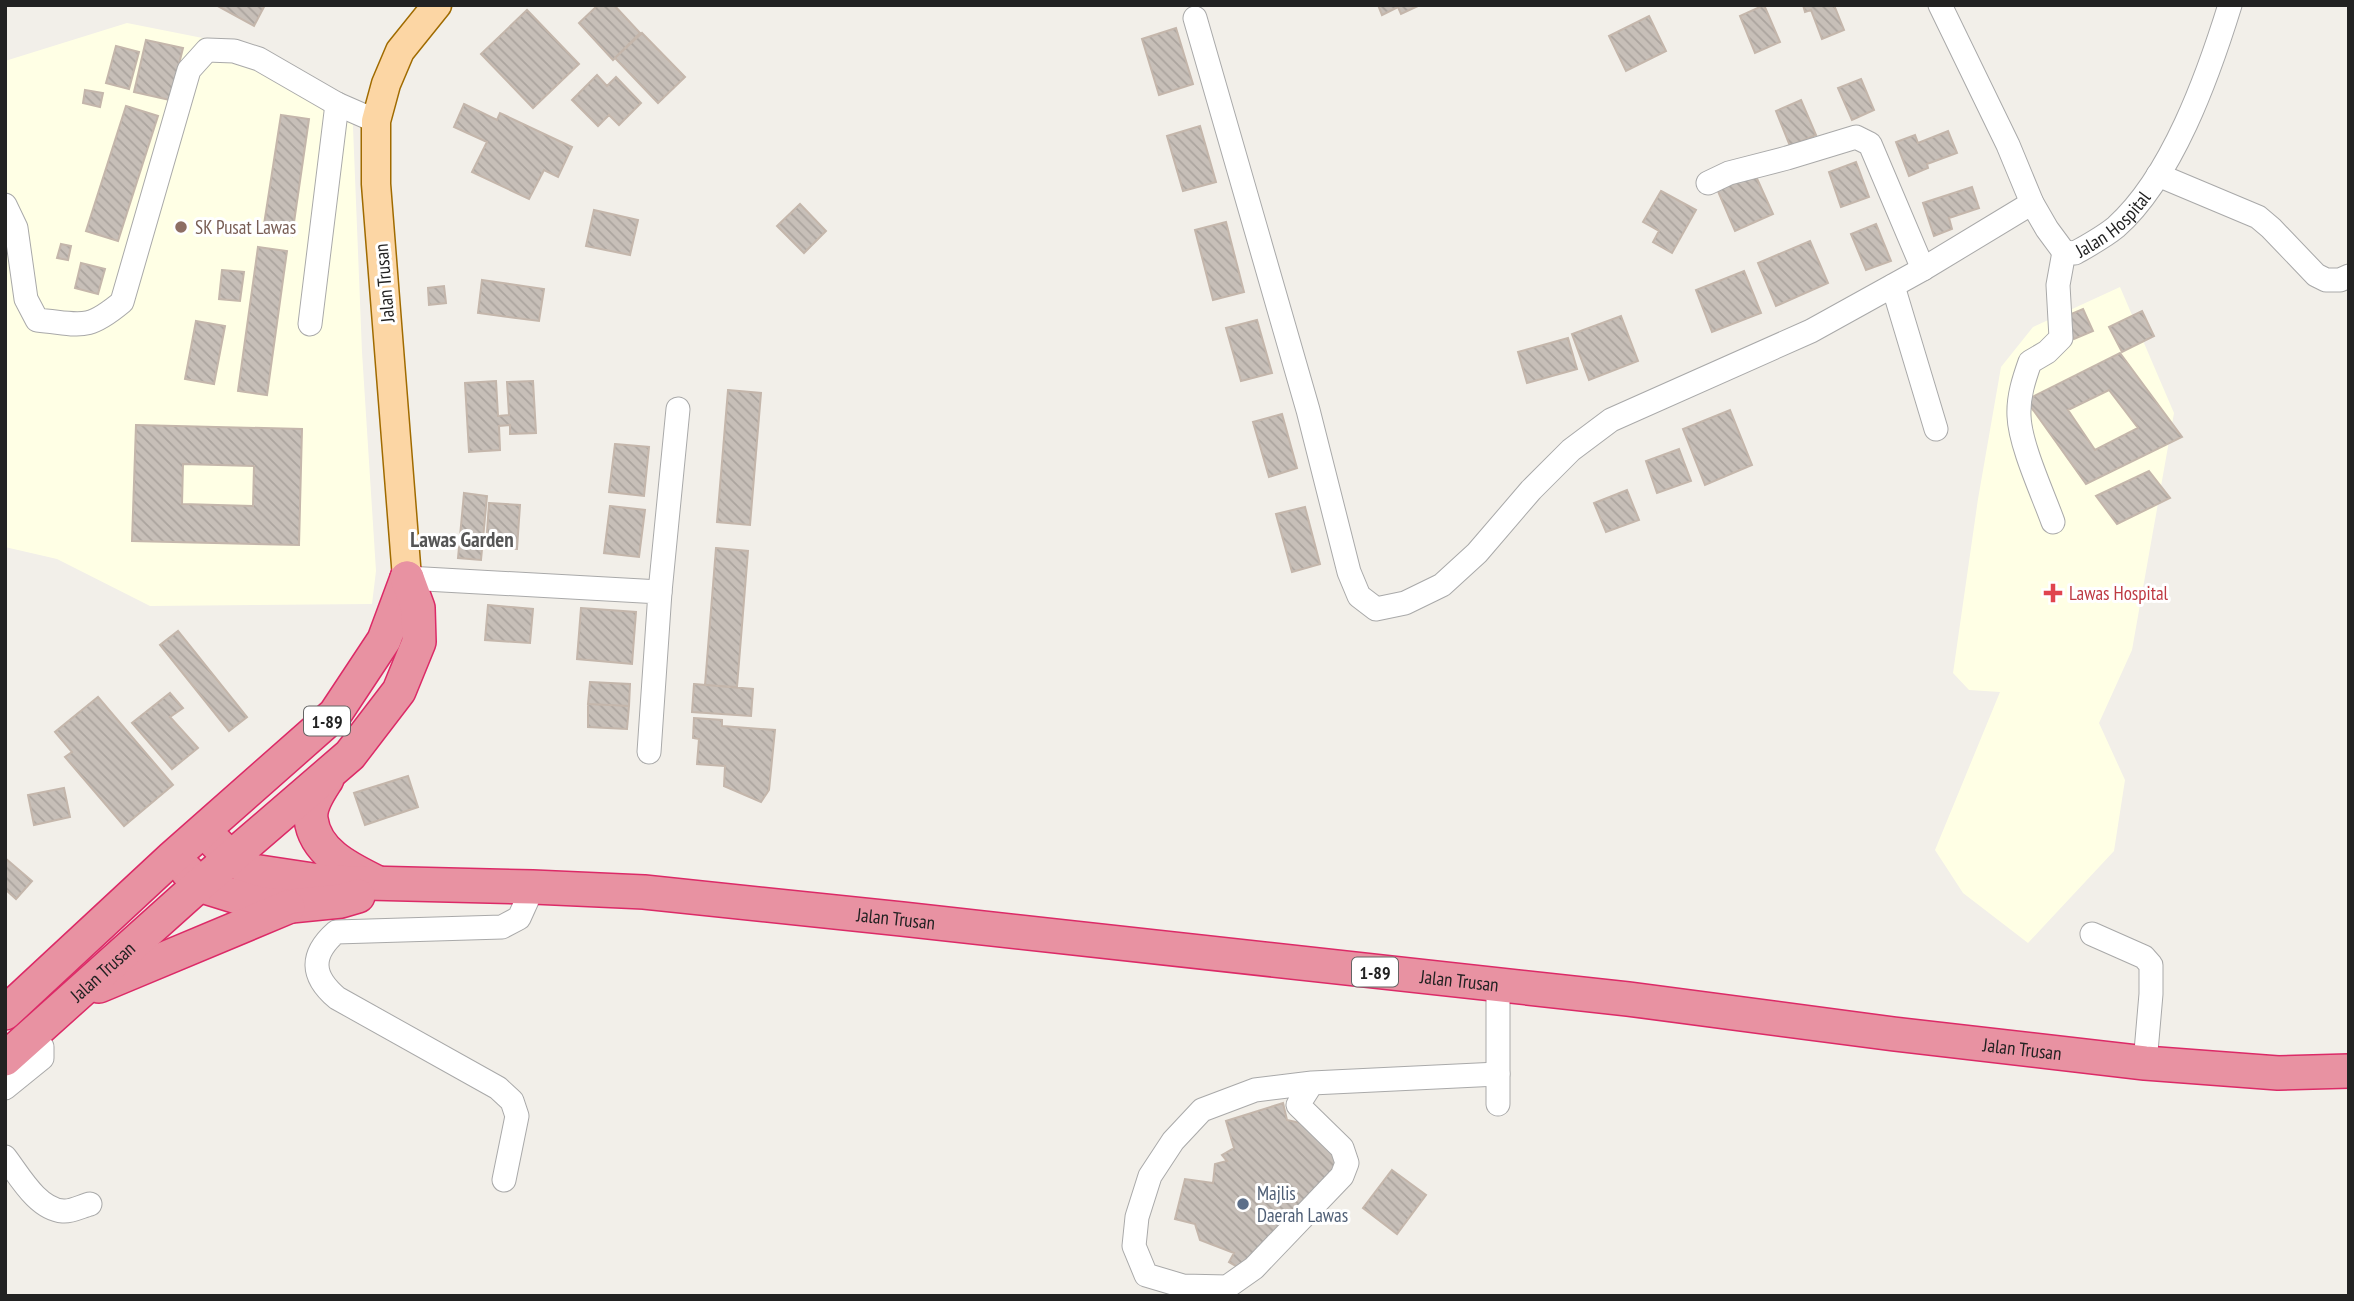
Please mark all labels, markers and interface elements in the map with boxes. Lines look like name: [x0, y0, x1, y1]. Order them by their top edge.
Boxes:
street label: Jalan Hospital: [2070, 186, 2156, 263]
place label: SK Pusat Lawas: [195, 215, 296, 239]
marker: SK Pusat Lawas: [173, 219, 189, 235]
street label: Jalan Trusan: [369, 243, 399, 324]
district label: Lawas Garden: [410, 526, 514, 553]
place label: Lawas Hospital: [2069, 581, 2169, 605]
marker: Lawas Hospital: [2043, 583, 2063, 603]
road number: 1-89: [304, 706, 350, 736]
street label: Jalan Trusan: [854, 902, 936, 935]
street label: Jalan Trusan: [64, 936, 140, 1007]
road number: 1-89: [1352, 958, 1398, 987]
street label: Jalan Trusan: [1418, 964, 1500, 997]
street label: Jalan Trusan: [1981, 1032, 2063, 1065]
place label: Majlis Daerah Lawas: [1257, 1181, 1348, 1227]
marker: Majlis Daerah Lawas: [1235, 1196, 1251, 1212]

